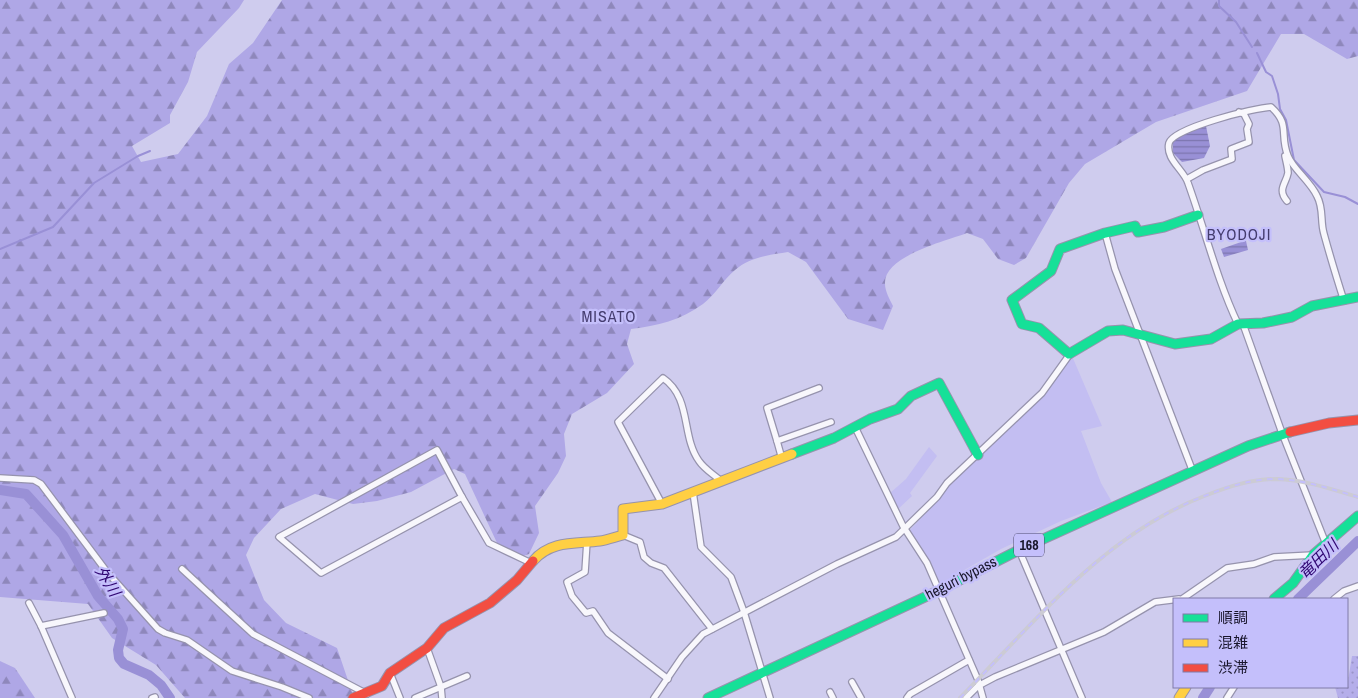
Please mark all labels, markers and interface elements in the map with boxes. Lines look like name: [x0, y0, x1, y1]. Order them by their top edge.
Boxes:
district label: BYODOJI: [1207, 223, 1271, 245]
district label: MISATO: [581, 305, 637, 327]
water label: 竜田川: [1293, 533, 1344, 584]
road number: 168: [1014, 534, 1044, 556]
street label: heguri bypass: [922, 551, 1000, 604]
water label: 外川: [90, 562, 127, 602]
legend: [1173, 598, 1348, 688]
text: 順調: [1218, 607, 1248, 628]
text: 混雑: [1218, 632, 1248, 653]
text: 渋滞: [1218, 657, 1248, 678]

